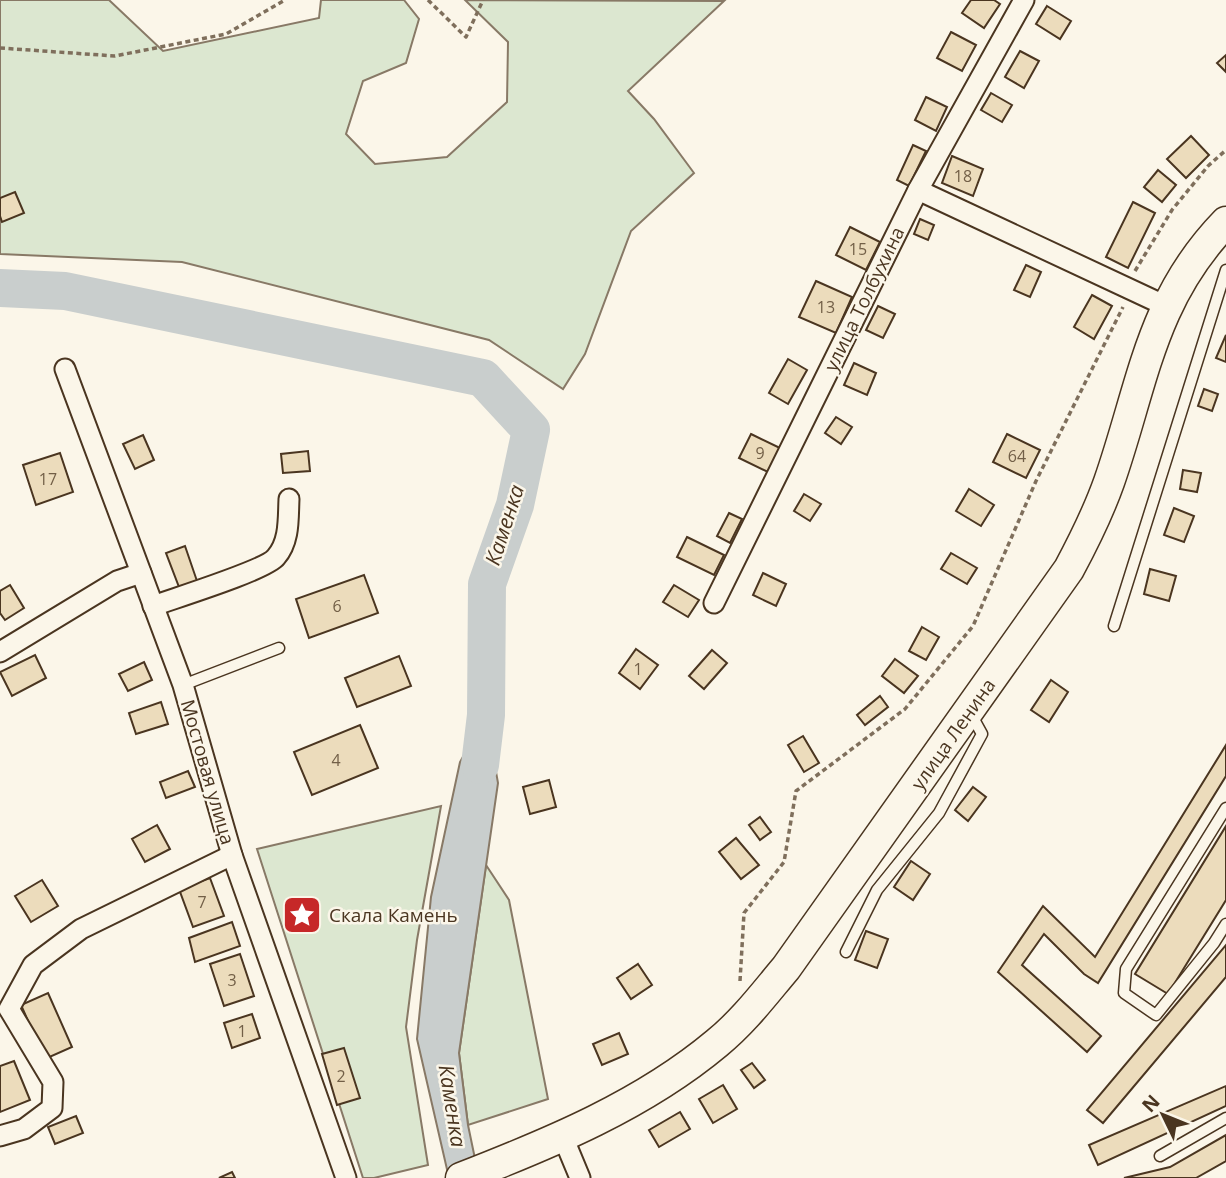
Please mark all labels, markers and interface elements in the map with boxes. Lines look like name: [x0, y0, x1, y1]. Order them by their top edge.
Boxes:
house number: 18: [954, 165, 972, 187]
street label: улица Толбухина: [818, 222, 910, 376]
house number: 15: [849, 238, 867, 260]
house number: 13: [817, 296, 835, 318]
house number: 9: [755, 442, 765, 464]
house number: 64: [1008, 445, 1026, 467]
house number: 17: [39, 468, 57, 490]
water label: Каменка: [478, 481, 530, 569]
house number: 6: [332, 595, 342, 617]
house number: 1: [633, 658, 643, 680]
street label: улица Ленина: [905, 673, 1001, 795]
street label: Мостовая улица: [175, 696, 241, 848]
house number: 4: [331, 749, 341, 771]
house number: 7: [197, 891, 207, 913]
place icon: Скала Камень: [281, 894, 323, 936]
place label: Скала Камень: [329, 902, 458, 928]
house number: 3: [227, 969, 237, 991]
house number: 1: [237, 1020, 247, 1042]
water label: Каменка: [433, 1063, 473, 1149]
house number: 2: [336, 1065, 346, 1087]
north arrow: [1128, 1080, 1198, 1150]
text: N: [1136, 1089, 1165, 1118]

